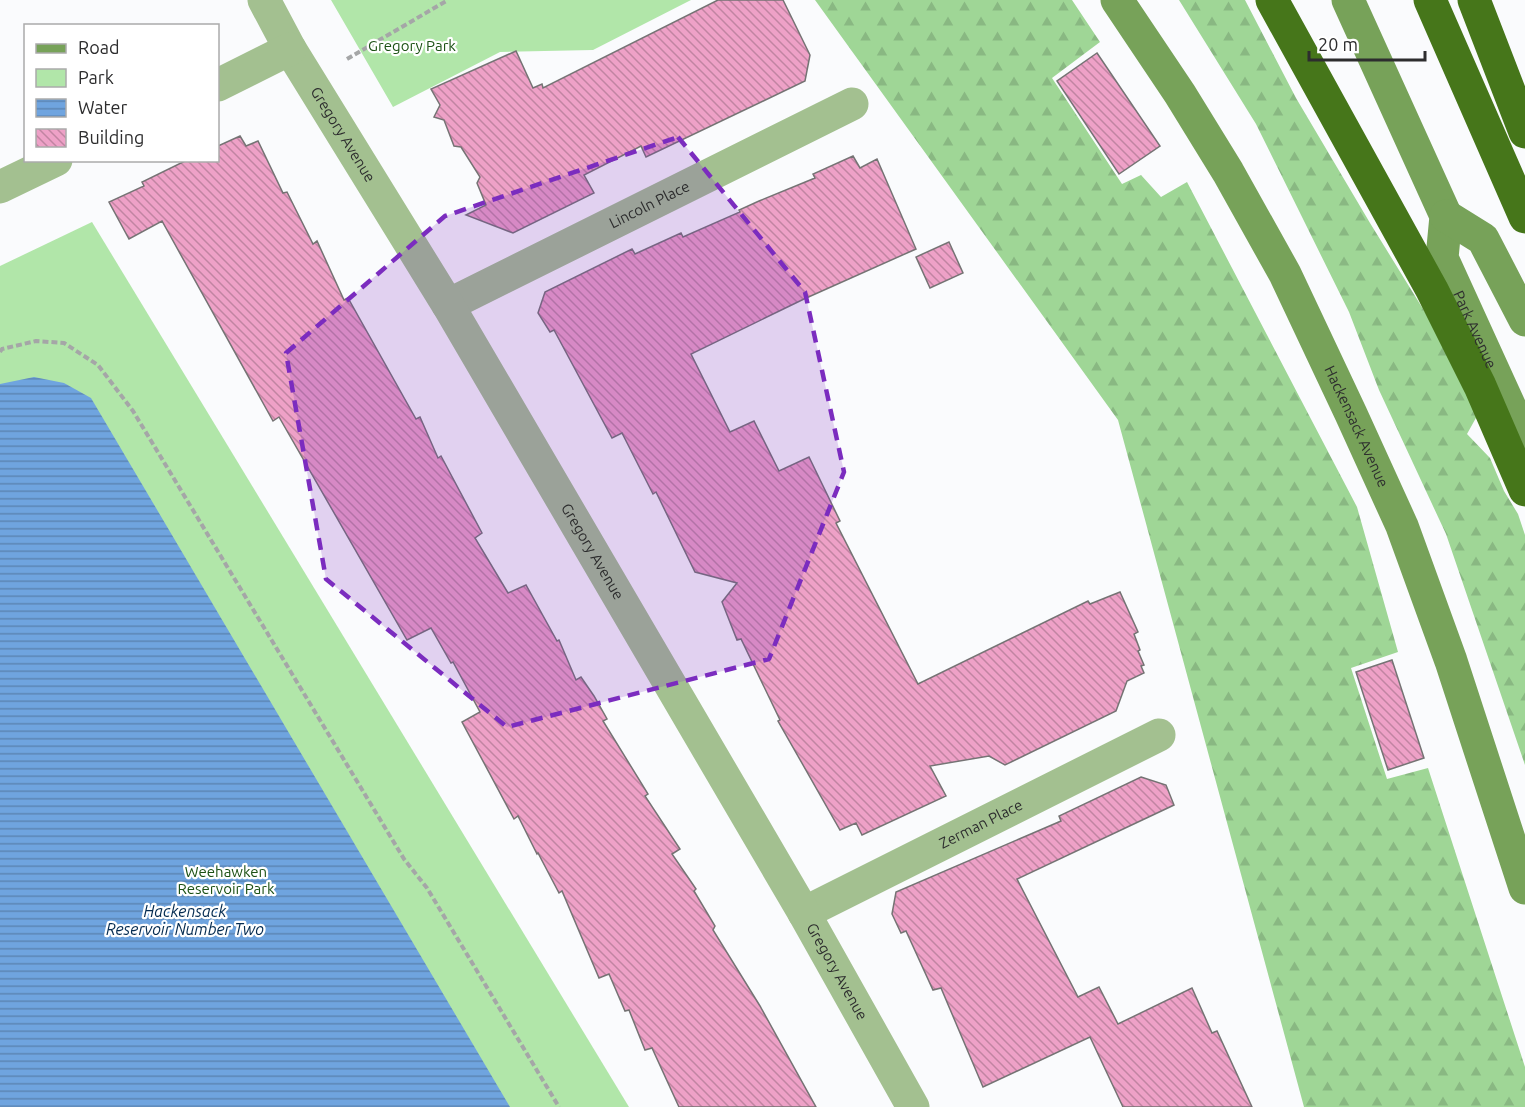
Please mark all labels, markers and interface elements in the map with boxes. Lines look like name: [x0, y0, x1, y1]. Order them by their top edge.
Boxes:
legend: [24, 24, 219, 162]
scale bar: [1309, 24, 1424, 62]
text: 20 m: [1318, 34, 1358, 54]
text: Road: [78, 37, 120, 57]
park label: Gregory Park: [368, 37, 456, 54]
text: Park: [78, 67, 114, 87]
street label: Gregory Avenue: [307, 84, 379, 185]
text: Water: [78, 97, 128, 117]
text: Building: [78, 127, 144, 147]
street label: Lincoln Place: [606, 177, 692, 231]
street label: Park Avenue: [1450, 288, 1500, 371]
street label: Hackensack Avenue: [1321, 363, 1392, 490]
street label: Gregory Avenue: [558, 500, 628, 602]
street label: Zerman Place: [936, 796, 1025, 852]
park label: Weehawken Reservoir Park: [177, 863, 275, 897]
water label: Hackensack Reservoir Number Two: [106, 902, 264, 938]
street label: Gregory Avenue: [803, 920, 871, 1023]

